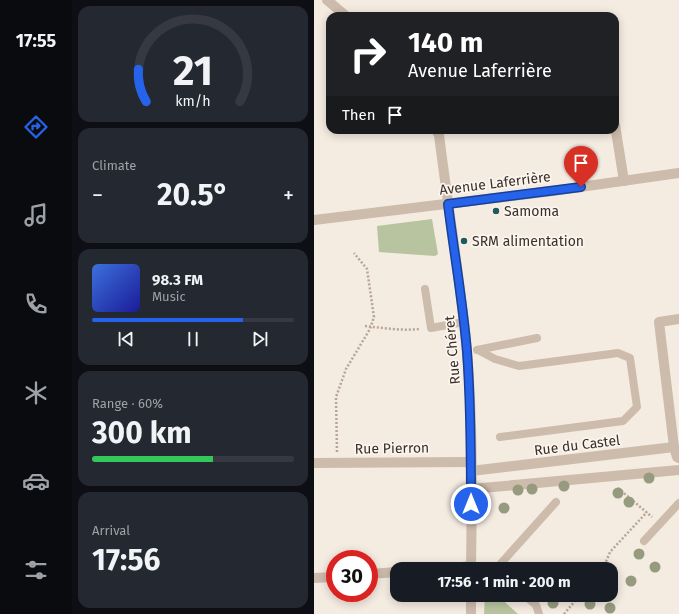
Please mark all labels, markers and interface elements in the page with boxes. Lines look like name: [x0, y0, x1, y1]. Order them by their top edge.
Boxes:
text: 140 m: [408, 26, 484, 59]
icon: right: [342, 28, 394, 80]
text: 17:55: [16, 30, 56, 52]
text: 21: [173, 46, 213, 96]
text: Avenue Laferrière: [408, 60, 552, 82]
text: km/h: [175, 92, 211, 109]
icon: arrive: [384, 104, 406, 126]
text: Then: [342, 106, 376, 124]
icon: directions: [22, 113, 50, 141]
pin: [564, 146, 598, 187]
icon: arrive: [570, 152, 592, 174]
text: Climate: [92, 158, 136, 173]
street label: Avenue Laferrière: [439, 168, 552, 199]
text: 20.5°: [157, 177, 229, 213]
text: −: [92, 182, 103, 209]
text: +: [283, 182, 294, 209]
icon: music: [22, 201, 50, 229]
place label: Samoma: [504, 203, 559, 220]
marker: Samoma: [491, 206, 501, 216]
place label: SRM alimentation: [472, 233, 584, 250]
marker: SRM alimentation: [459, 236, 469, 246]
text: 98.3 FM: [152, 271, 203, 289]
text: Music: [152, 289, 186, 304]
icon: phone: [22, 290, 50, 318]
street label: Rue Chéret: [441, 314, 464, 385]
icon: previous: [115, 328, 137, 350]
icon: pause: [182, 328, 204, 350]
icon: next: [249, 328, 271, 350]
icon: climate: [22, 379, 50, 407]
text: Range · 60%: [92, 396, 163, 411]
text: 300 km: [92, 415, 192, 451]
street label: Rue du Castel: [533, 432, 621, 459]
street label: Rue Pierron: [355, 439, 429, 458]
icon: car: [22, 467, 50, 495]
position arrow: [450, 483, 492, 525]
text: Arrival: [92, 523, 130, 538]
text: 17:56: [92, 542, 160, 578]
speed limit sign: 30: [326, 550, 378, 602]
icon: filters: [22, 556, 50, 584]
text: 17:56 · 1 min · 200 m: [437, 573, 571, 591]

